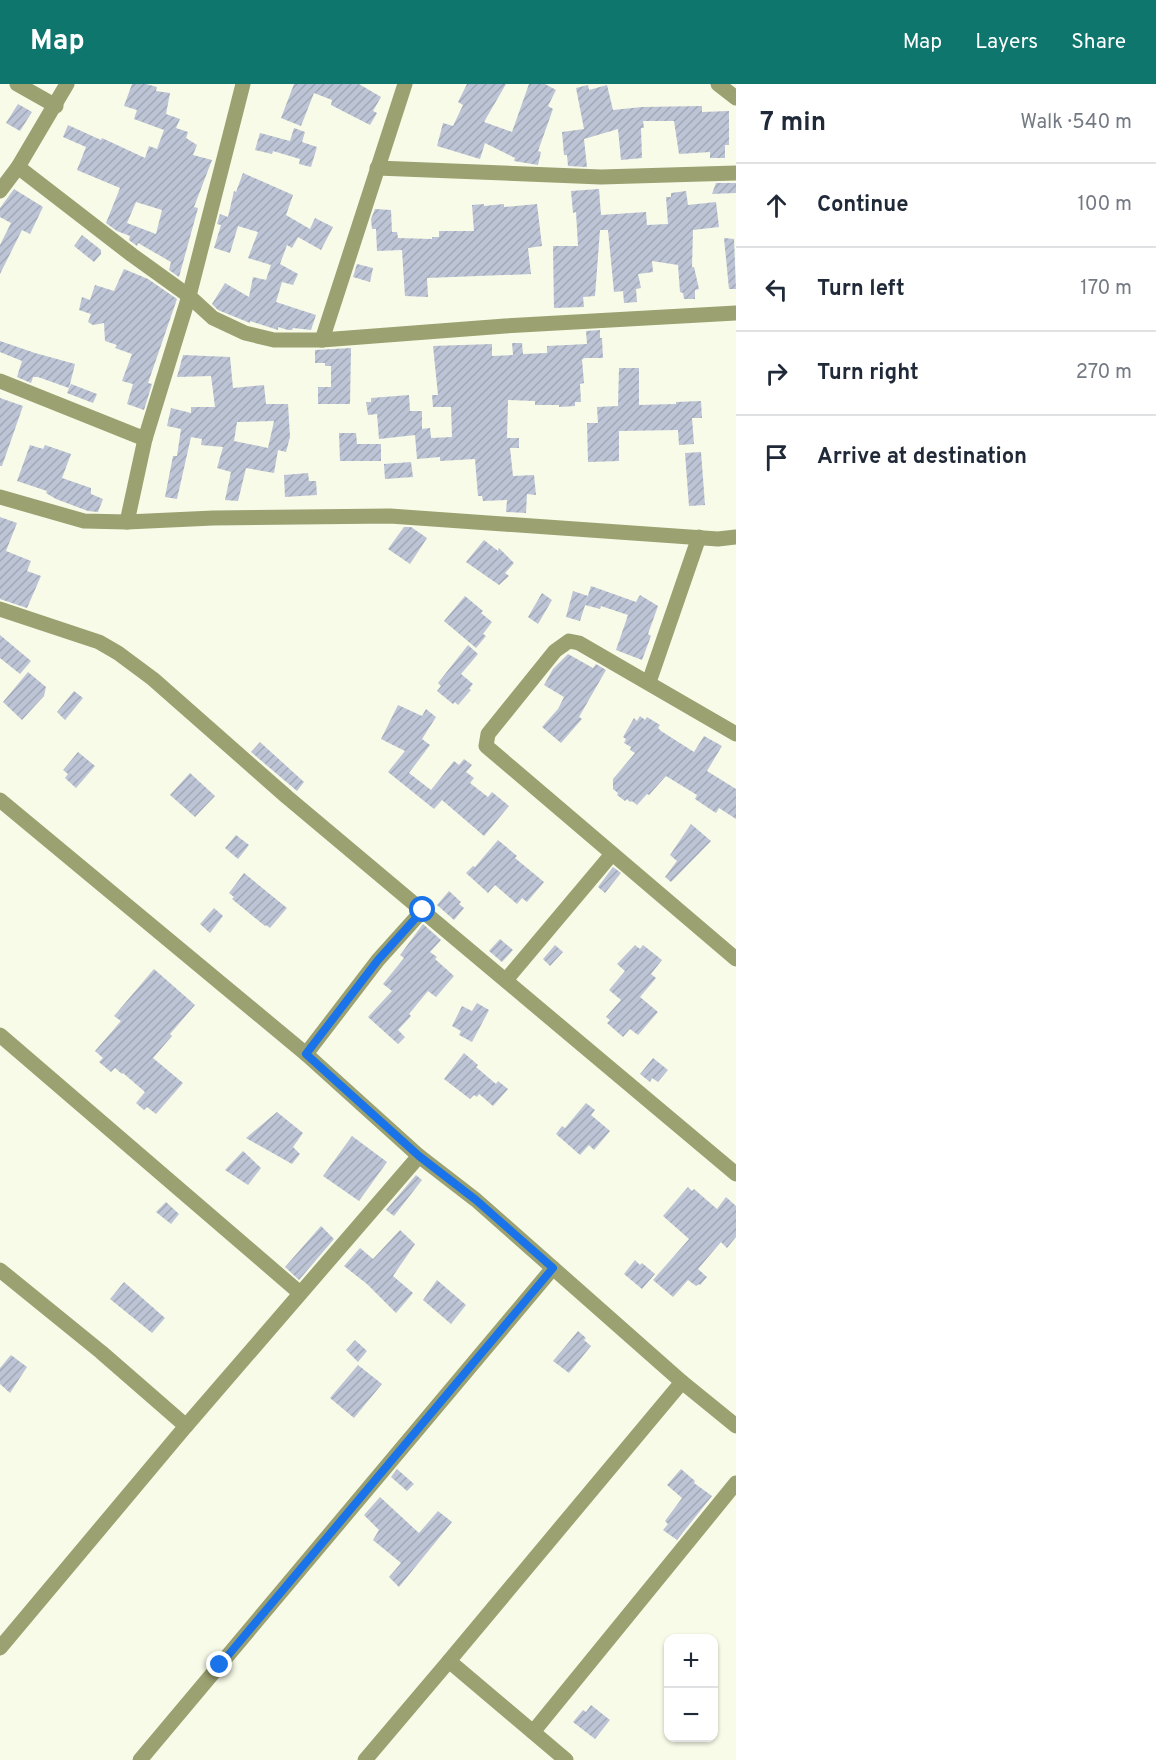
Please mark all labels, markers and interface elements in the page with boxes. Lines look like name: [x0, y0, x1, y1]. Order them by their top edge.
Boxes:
text: Map: [30, 24, 85, 60]
text: Map: [903, 29, 942, 56]
text: Layers: [975, 29, 1038, 56]
text: Share: [1071, 29, 1126, 56]
text: 7 min: [760, 107, 826, 140]
text: Walk · 540 m: [1020, 110, 1132, 136]
icon: ahead: [760, 189, 793, 222]
text: Continue: [817, 192, 908, 219]
text: 100 m: [1077, 192, 1132, 218]
icon: left: [760, 273, 793, 306]
text: Turn left: [817, 276, 905, 303]
text: 170 m: [1080, 276, 1132, 302]
icon: right: [760, 357, 793, 390]
text: Turn right: [817, 360, 919, 387]
text: 270 m: [1076, 360, 1132, 386]
icon: arrive: [760, 441, 793, 474]
text: Arrive at destination: [817, 444, 1027, 471]
route start: [409, 896, 435, 922]
map controls: [664, 1634, 718, 1742]
button: +: [664, 1634, 718, 1688]
route end: [206, 1651, 232, 1677]
button: −: [664, 1688, 718, 1742]

